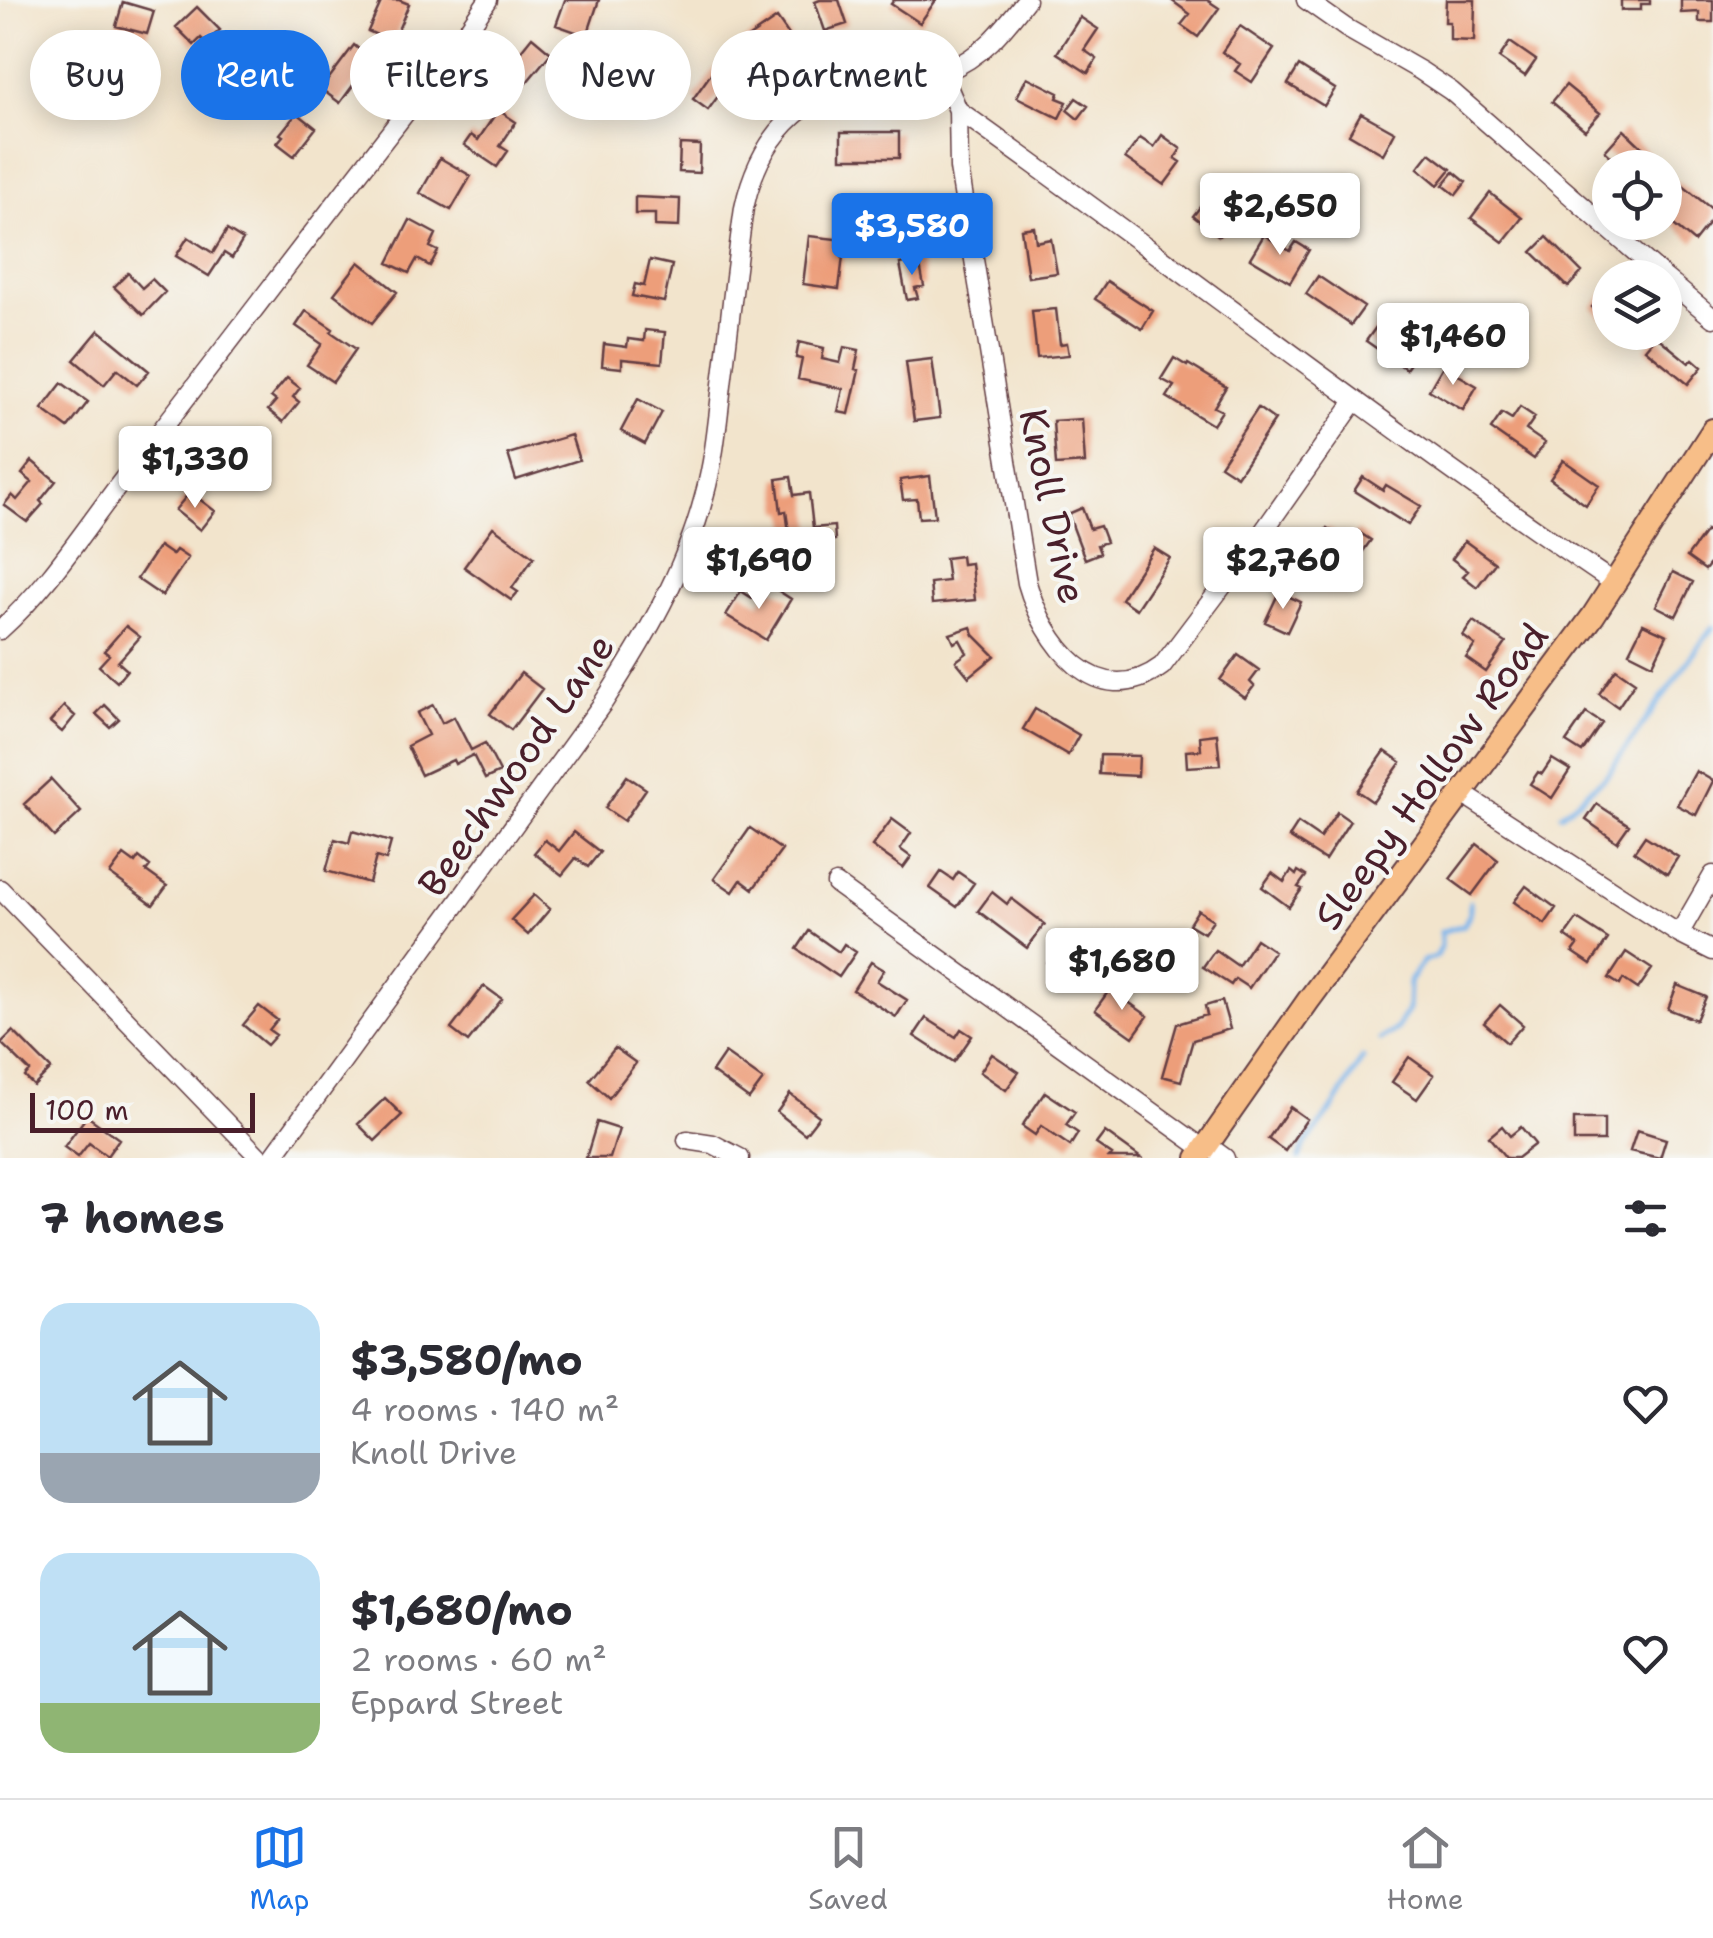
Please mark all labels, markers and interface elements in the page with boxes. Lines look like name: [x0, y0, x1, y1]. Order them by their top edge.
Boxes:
chip: Buy: [30, 30, 161, 120]
chip: Rent: [181, 30, 330, 120]
chip: Filters: [350, 30, 525, 120]
chip: New: [545, 30, 691, 120]
chip: Apartment: [711, 30, 963, 120]
map controls: [1592, 150, 1682, 350]
button: locate: [1592, 150, 1682, 240]
pin: $2,650: [1199, 173, 1361, 258]
text: $2,650: [1222, 184, 1338, 227]
pin: $3,580: [831, 193, 993, 278]
text: $3,580: [854, 204, 970, 247]
button: layers: [1592, 260, 1682, 350]
pin: $1,460: [1372, 303, 1534, 388]
text: $1,460: [1399, 314, 1507, 357]
street label: Knoll Drive: [1007, 404, 1099, 608]
pin: $1,330: [114, 426, 276, 511]
text: $1,330: [141, 437, 249, 480]
pin: $1,690: [678, 527, 840, 612]
pin: $2,760: [1202, 527, 1364, 612]
text: $1,690: [705, 538, 813, 581]
text: $2,760: [1225, 538, 1341, 581]
street label: Sleepy Hollow Road: [1302, 612, 1560, 940]
street label: Beechwood Lane: [406, 623, 626, 907]
pin: $1,680: [1041, 928, 1203, 1013]
text: $1,680: [1068, 939, 1176, 982]
scale bar: [30, 1088, 255, 1132]
text: 100 m: [45, 1091, 129, 1129]
text: 7 homes: [40, 1190, 225, 1246]
icon: filters: [1618, 1191, 1673, 1246]
text: $3,580/mo: [350, 1332, 583, 1388]
icon: home: [120, 1343, 240, 1463]
icon: heart: [1618, 1376, 1673, 1431]
text: 4 rooms · 140 m²: [350, 1388, 619, 1431]
text: Knoll Drive: [350, 1431, 517, 1474]
text: $1,680/mo: [350, 1582, 573, 1638]
icon: home: [120, 1593, 240, 1713]
icon: heart: [1618, 1626, 1673, 1681]
text: 2 rooms · 60 m²: [350, 1638, 607, 1681]
text: Eppard Street: [350, 1681, 564, 1724]
tab: Map: [249, 1820, 309, 1918]
tab: Saved: [808, 1820, 888, 1918]
tab: Home: [1387, 1820, 1464, 1918]

